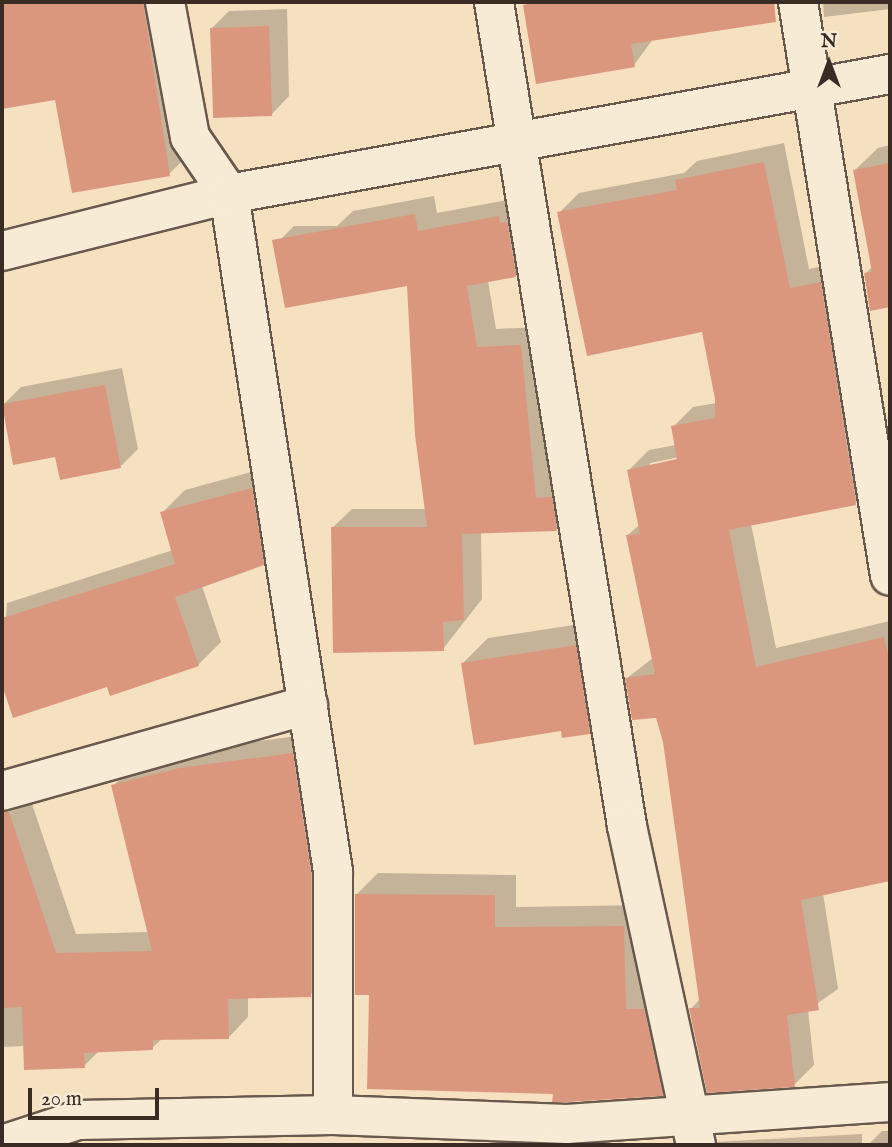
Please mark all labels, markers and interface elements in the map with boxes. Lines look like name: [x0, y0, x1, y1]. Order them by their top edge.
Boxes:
north arrow: [794, 28, 864, 98]
text: N: [821, 30, 837, 54]
scale bar: [32, 1074, 163, 1118]
text: 20 m: [41, 1086, 82, 1113]

